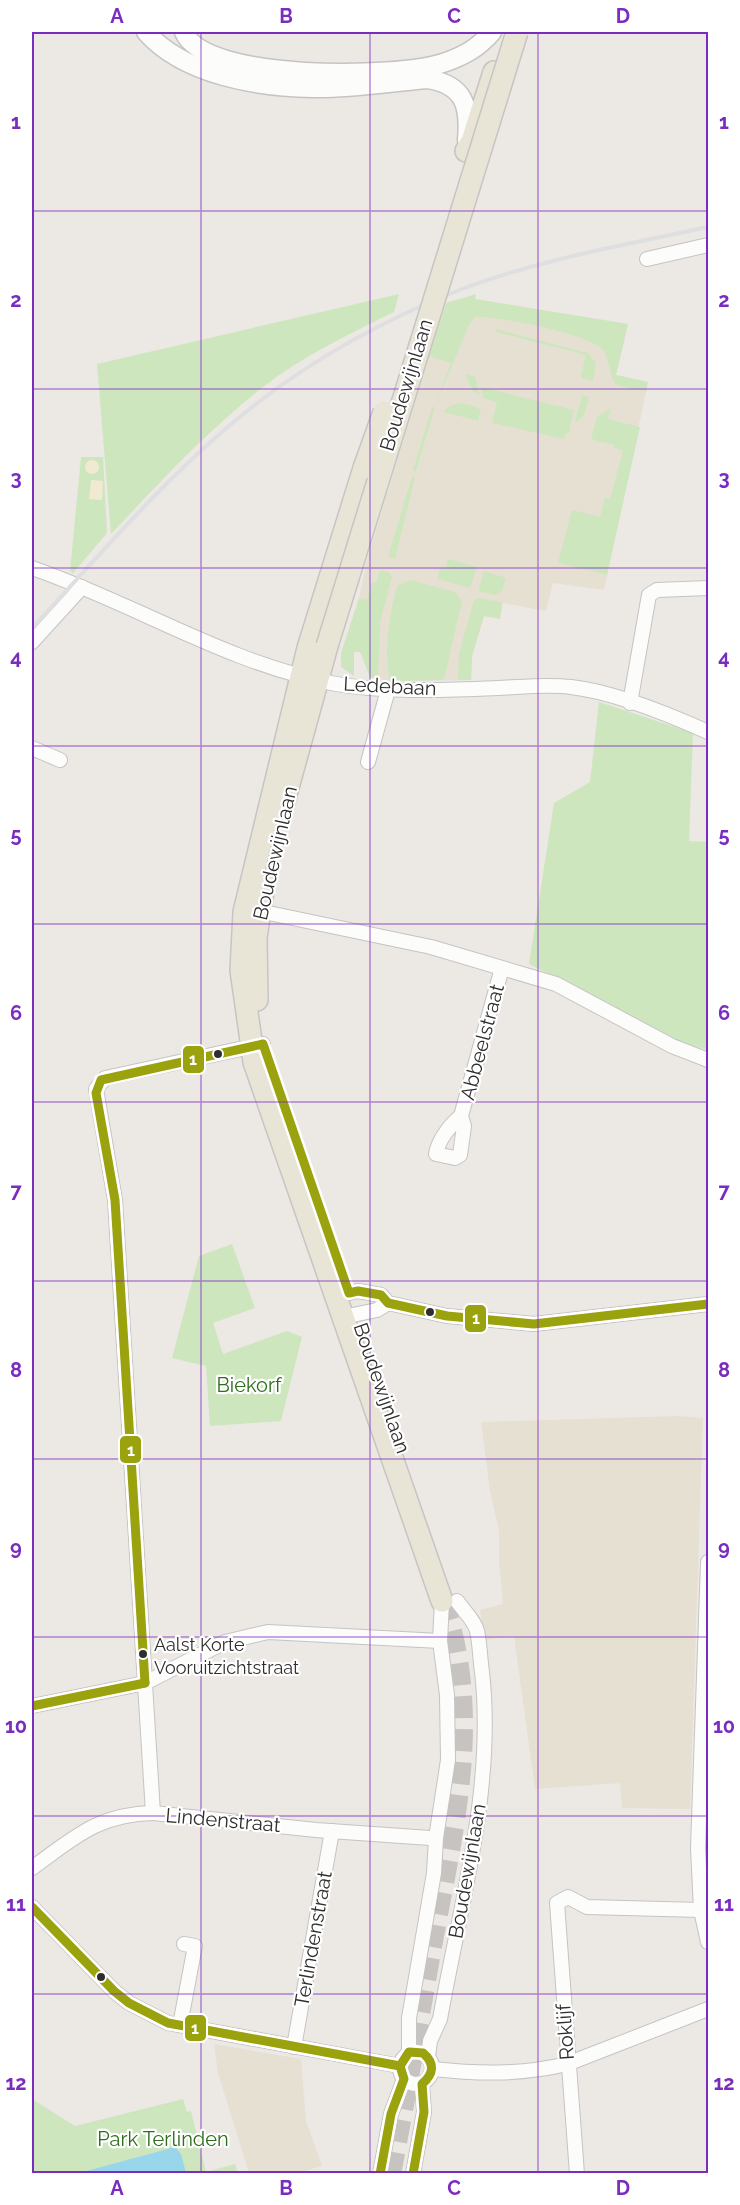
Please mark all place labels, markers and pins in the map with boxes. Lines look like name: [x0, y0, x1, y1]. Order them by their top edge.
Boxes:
unlabelled marker: [212, 1048, 224, 1060]
unlabelled marker: [424, 1306, 436, 1318]
place label: Aalst Korte Vooruitzichtstraat: [154, 1634, 299, 1678]
marker: Aalst Korte Vooruitzichtstraat: [137, 1648, 149, 1660]
unlabelled marker: [95, 1971, 107, 1983]

